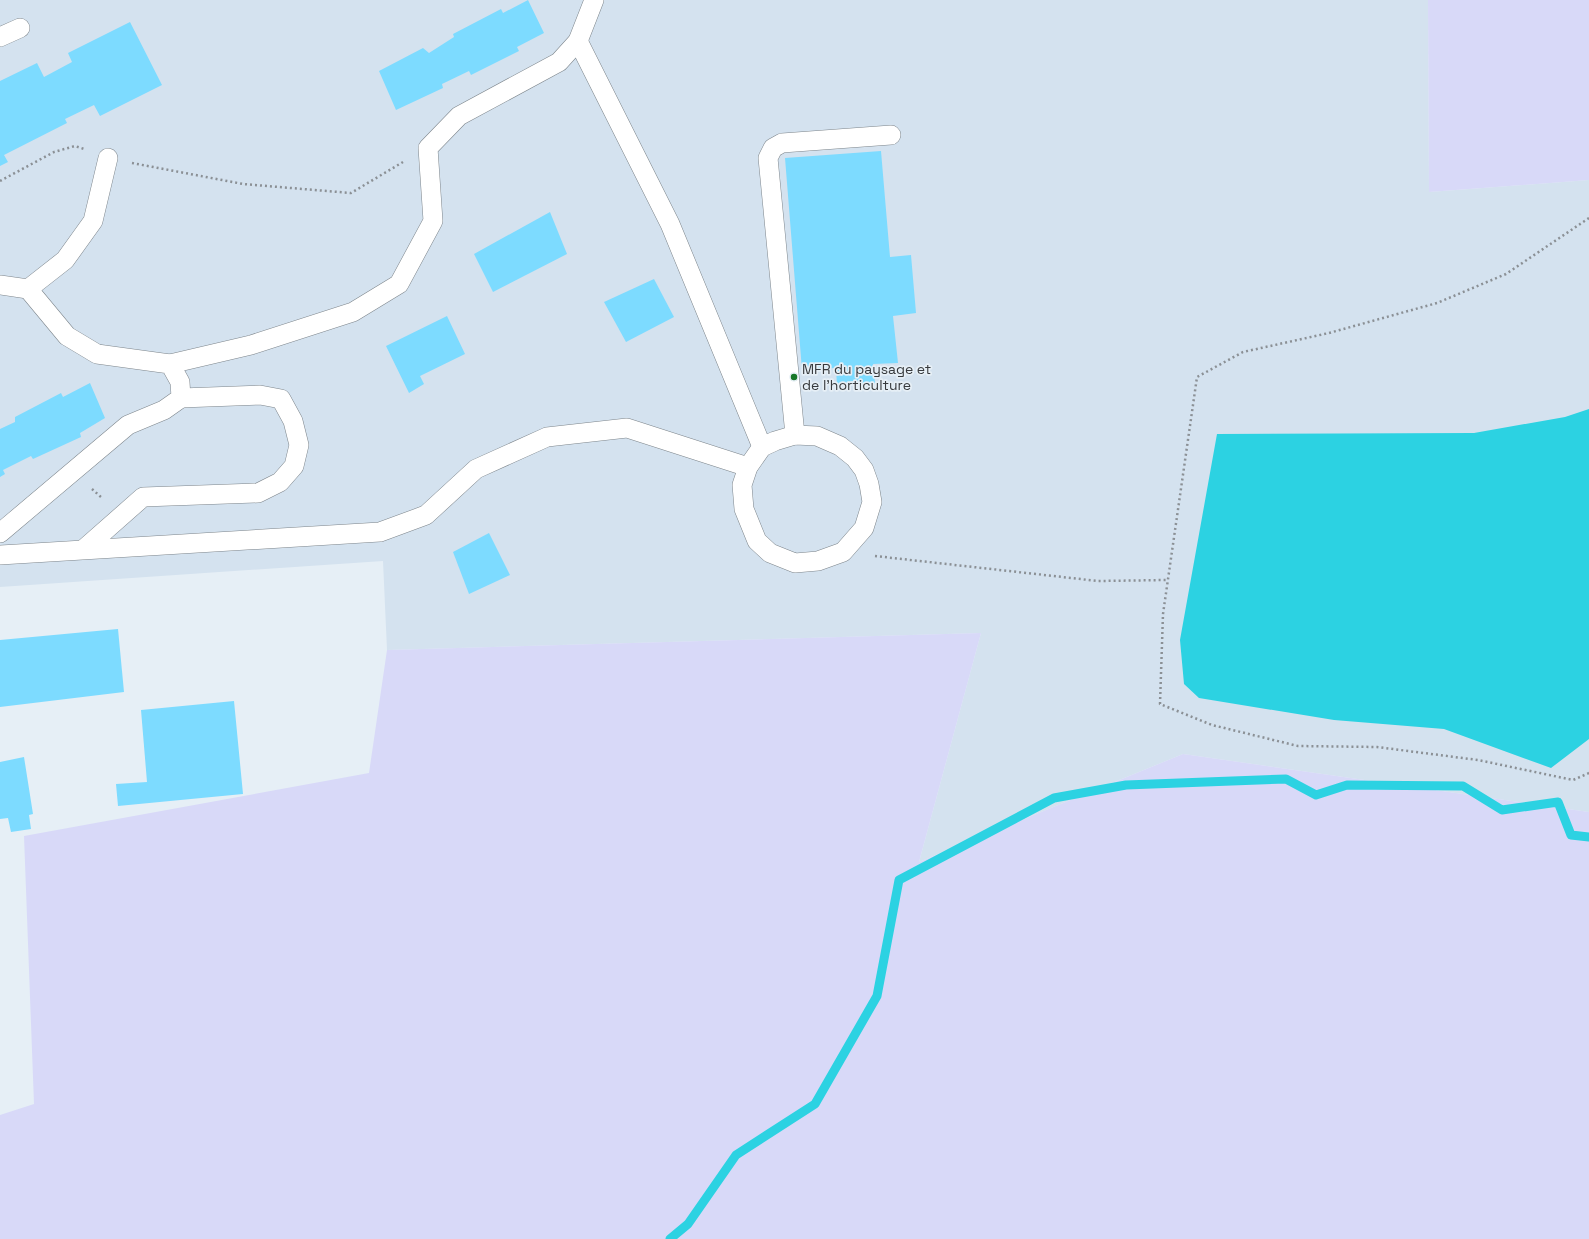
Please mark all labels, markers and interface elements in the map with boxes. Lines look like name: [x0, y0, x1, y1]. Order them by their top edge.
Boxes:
place label: MFR du paysage et de l'horticulture: [802, 360, 931, 394]
marker: MFR du paysage et de l'horticulture: [789, 372, 799, 382]

